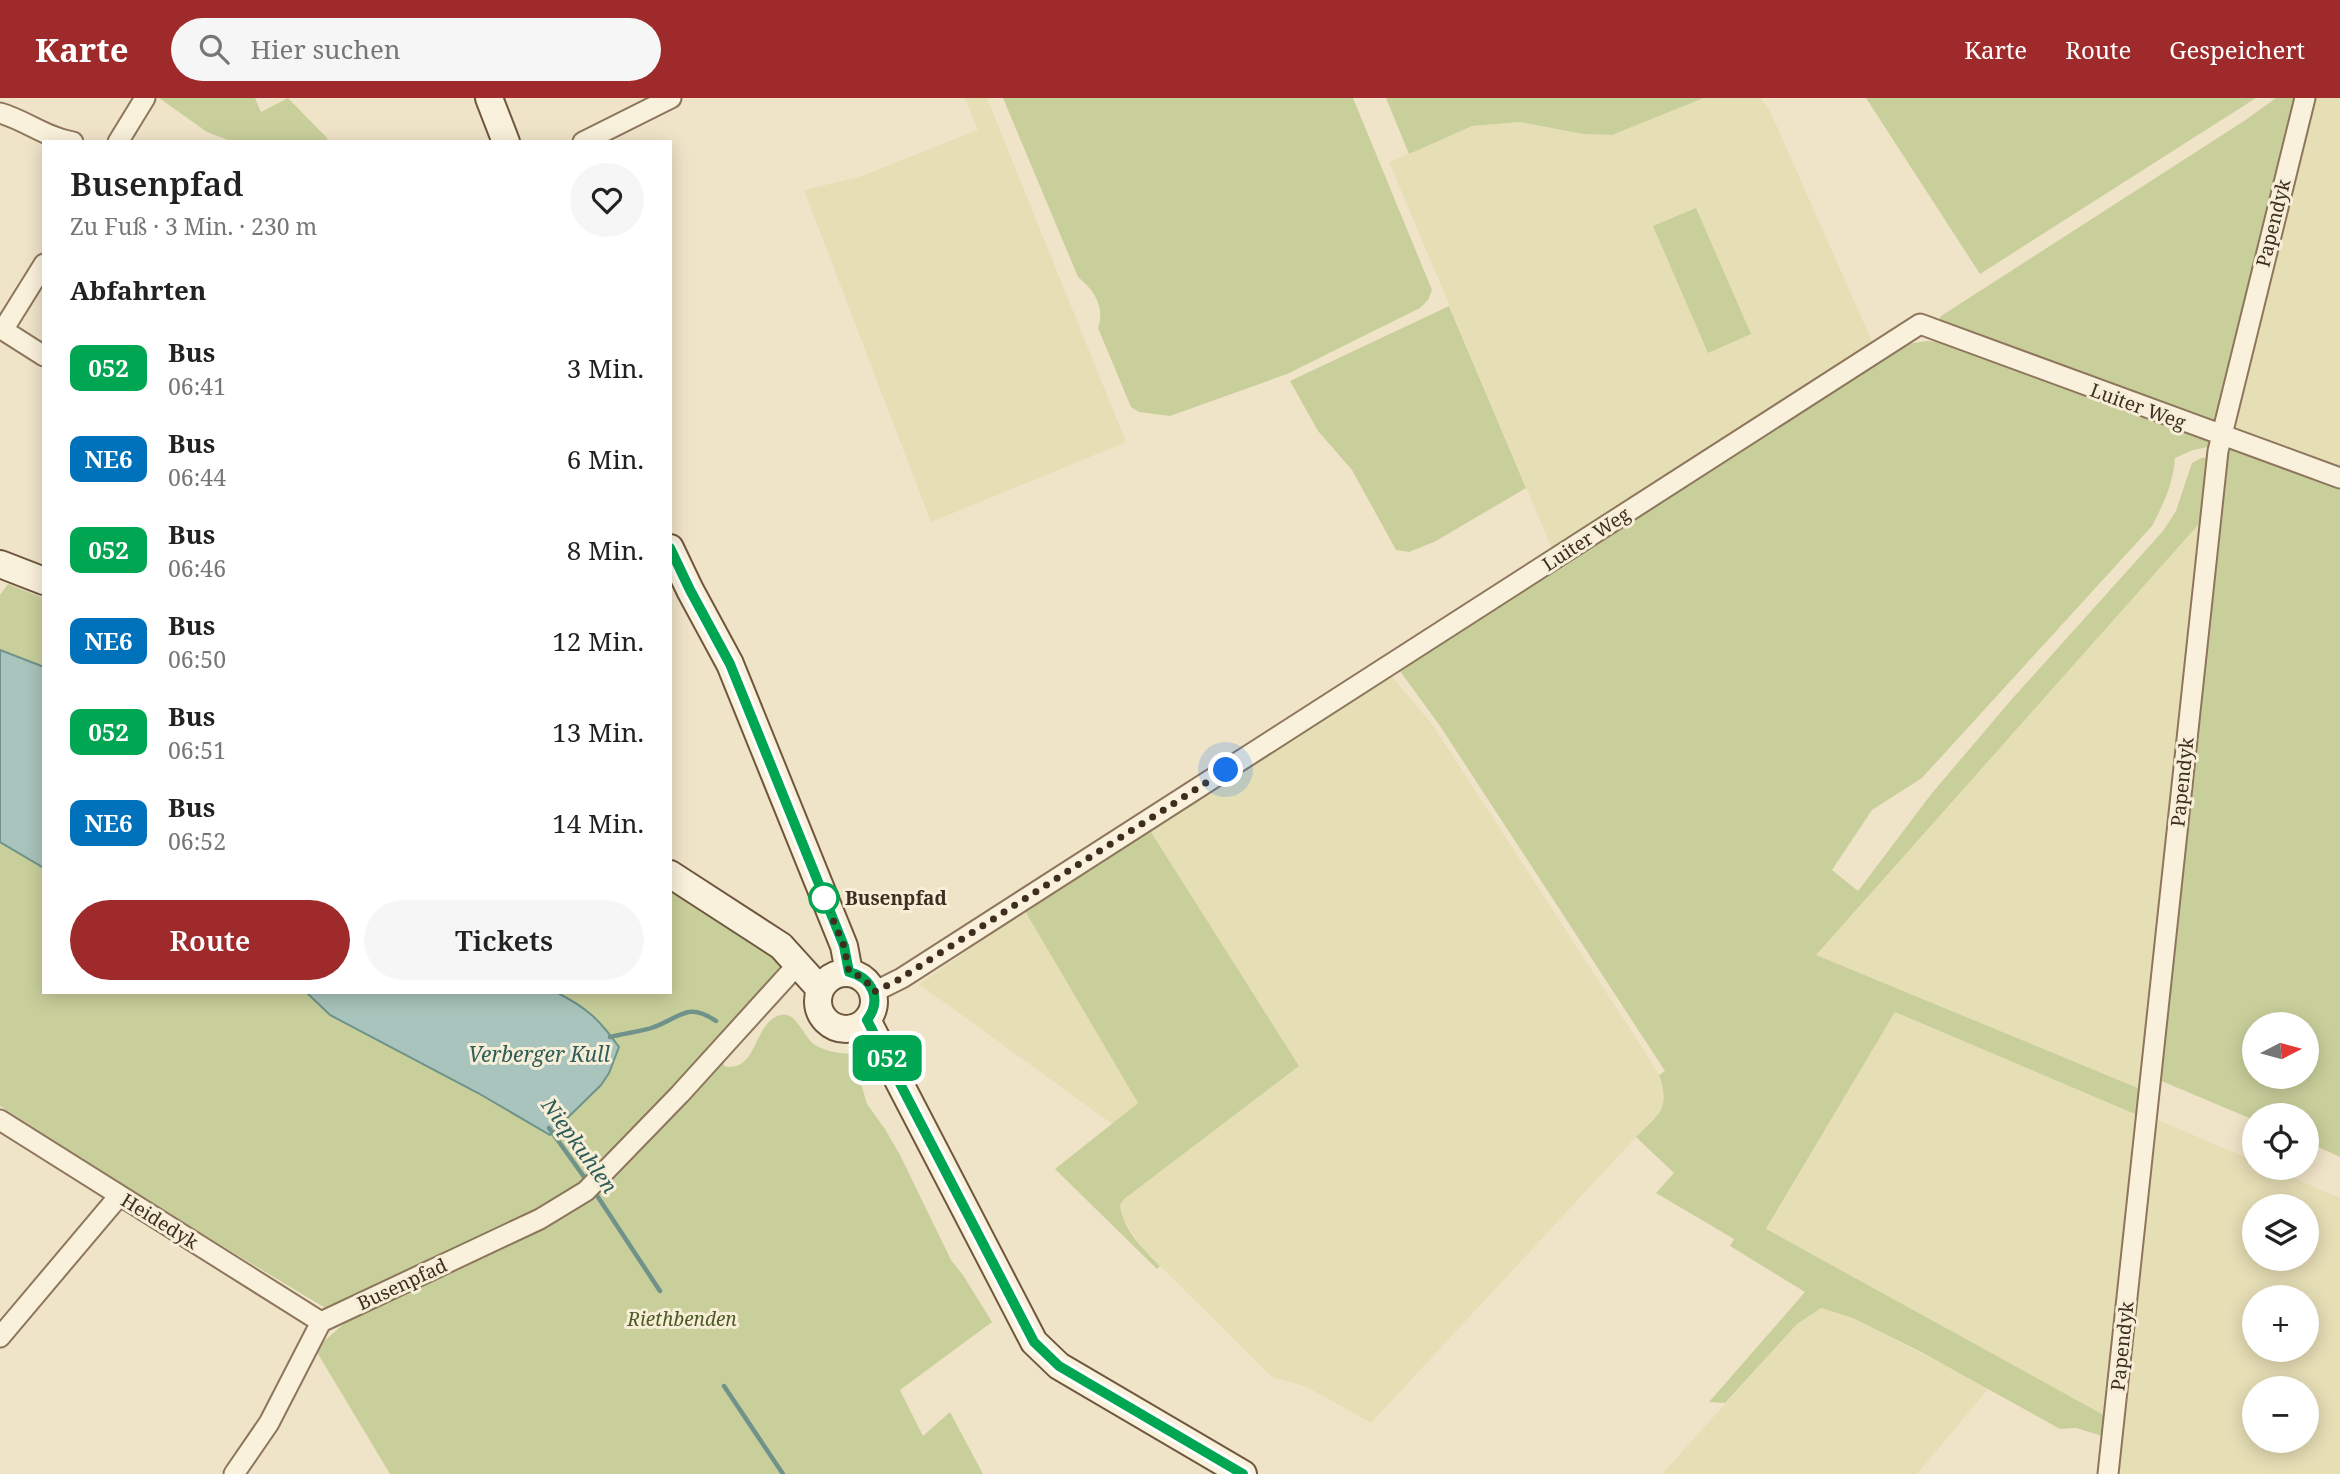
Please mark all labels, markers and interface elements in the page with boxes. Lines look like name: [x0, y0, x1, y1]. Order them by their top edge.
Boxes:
search box: [171, 18, 661, 81]
text: Karte: [35, 27, 129, 72]
icon: search: [195, 30, 233, 68]
text: Hier suchen: [251, 31, 401, 67]
text: Karte: [1964, 33, 2027, 66]
text: Route: [2065, 33, 2131, 66]
text: Gespeichert: [2169, 33, 2305, 66]
text: Busenpfad: [70, 161, 243, 206]
button: heart: [570, 163, 644, 237]
street label: Papendyk: [2250, 175, 2297, 270]
text: Zu Fuß · 3 Min. · 230 m: [70, 210, 317, 242]
text: Abfahrten: [70, 272, 206, 308]
text: Bus: [168, 334, 215, 370]
text: 3 Min.: [567, 350, 644, 386]
text: 052: [88, 351, 129, 384]
text: 06:41: [168, 370, 226, 402]
street label: Luiter Weg: [2087, 377, 2189, 435]
text: Bus: [168, 425, 215, 461]
text: 6 Min.: [567, 441, 644, 477]
text: NE6: [84, 442, 133, 475]
text: 06:44: [168, 461, 226, 493]
street label: Luiter Weg: [1537, 501, 1635, 577]
text: Bus: [168, 516, 215, 552]
text: 8 Min.: [567, 532, 644, 568]
text: 052: [88, 533, 129, 566]
text: 06:46: [168, 552, 226, 584]
text: Bus: [168, 607, 215, 643]
text: 12 Min.: [552, 623, 644, 659]
text: NE6: [84, 624, 133, 657]
text: 06:50: [168, 643, 226, 675]
text: Bus: [168, 698, 215, 734]
text: 13 Min.: [552, 714, 644, 750]
text: 052: [88, 715, 129, 748]
text: 06:51: [168, 734, 226, 766]
street label: Papendyk: [2164, 735, 2200, 828]
your location: [1208, 752, 1243, 787]
text: Bus: [168, 789, 215, 825]
text: 14 Min.: [552, 805, 644, 841]
text: NE6: [84, 806, 133, 839]
text: 06:52: [168, 825, 226, 857]
marker: Busenpfad: [809, 883, 839, 913]
place label: Busenpfad: [845, 885, 948, 911]
button: Route: [70, 900, 350, 980]
button: Tickets: [364, 900, 644, 980]
north arrow: [2242, 1012, 2319, 1088]
map controls: [2242, 1012, 2319, 1453]
line badge: 052: [847, 1035, 927, 1081]
water label: Verberger Kull: [468, 1040, 610, 1068]
text: 052: [867, 1041, 907, 1074]
water label: Niepkuhlen: [535, 1091, 624, 1199]
button: locate: [2242, 1103, 2319, 1180]
street label: Heidedyk: [116, 1187, 204, 1255]
button: layers: [2242, 1194, 2319, 1271]
street label: Busenpfad: [353, 1252, 452, 1316]
button: +: [2242, 1285, 2319, 1362]
street label: Papendyk: [2104, 1299, 2140, 1392]
park label: Riethbenden: [626, 1306, 737, 1332]
button: −: [2242, 1376, 2319, 1453]

